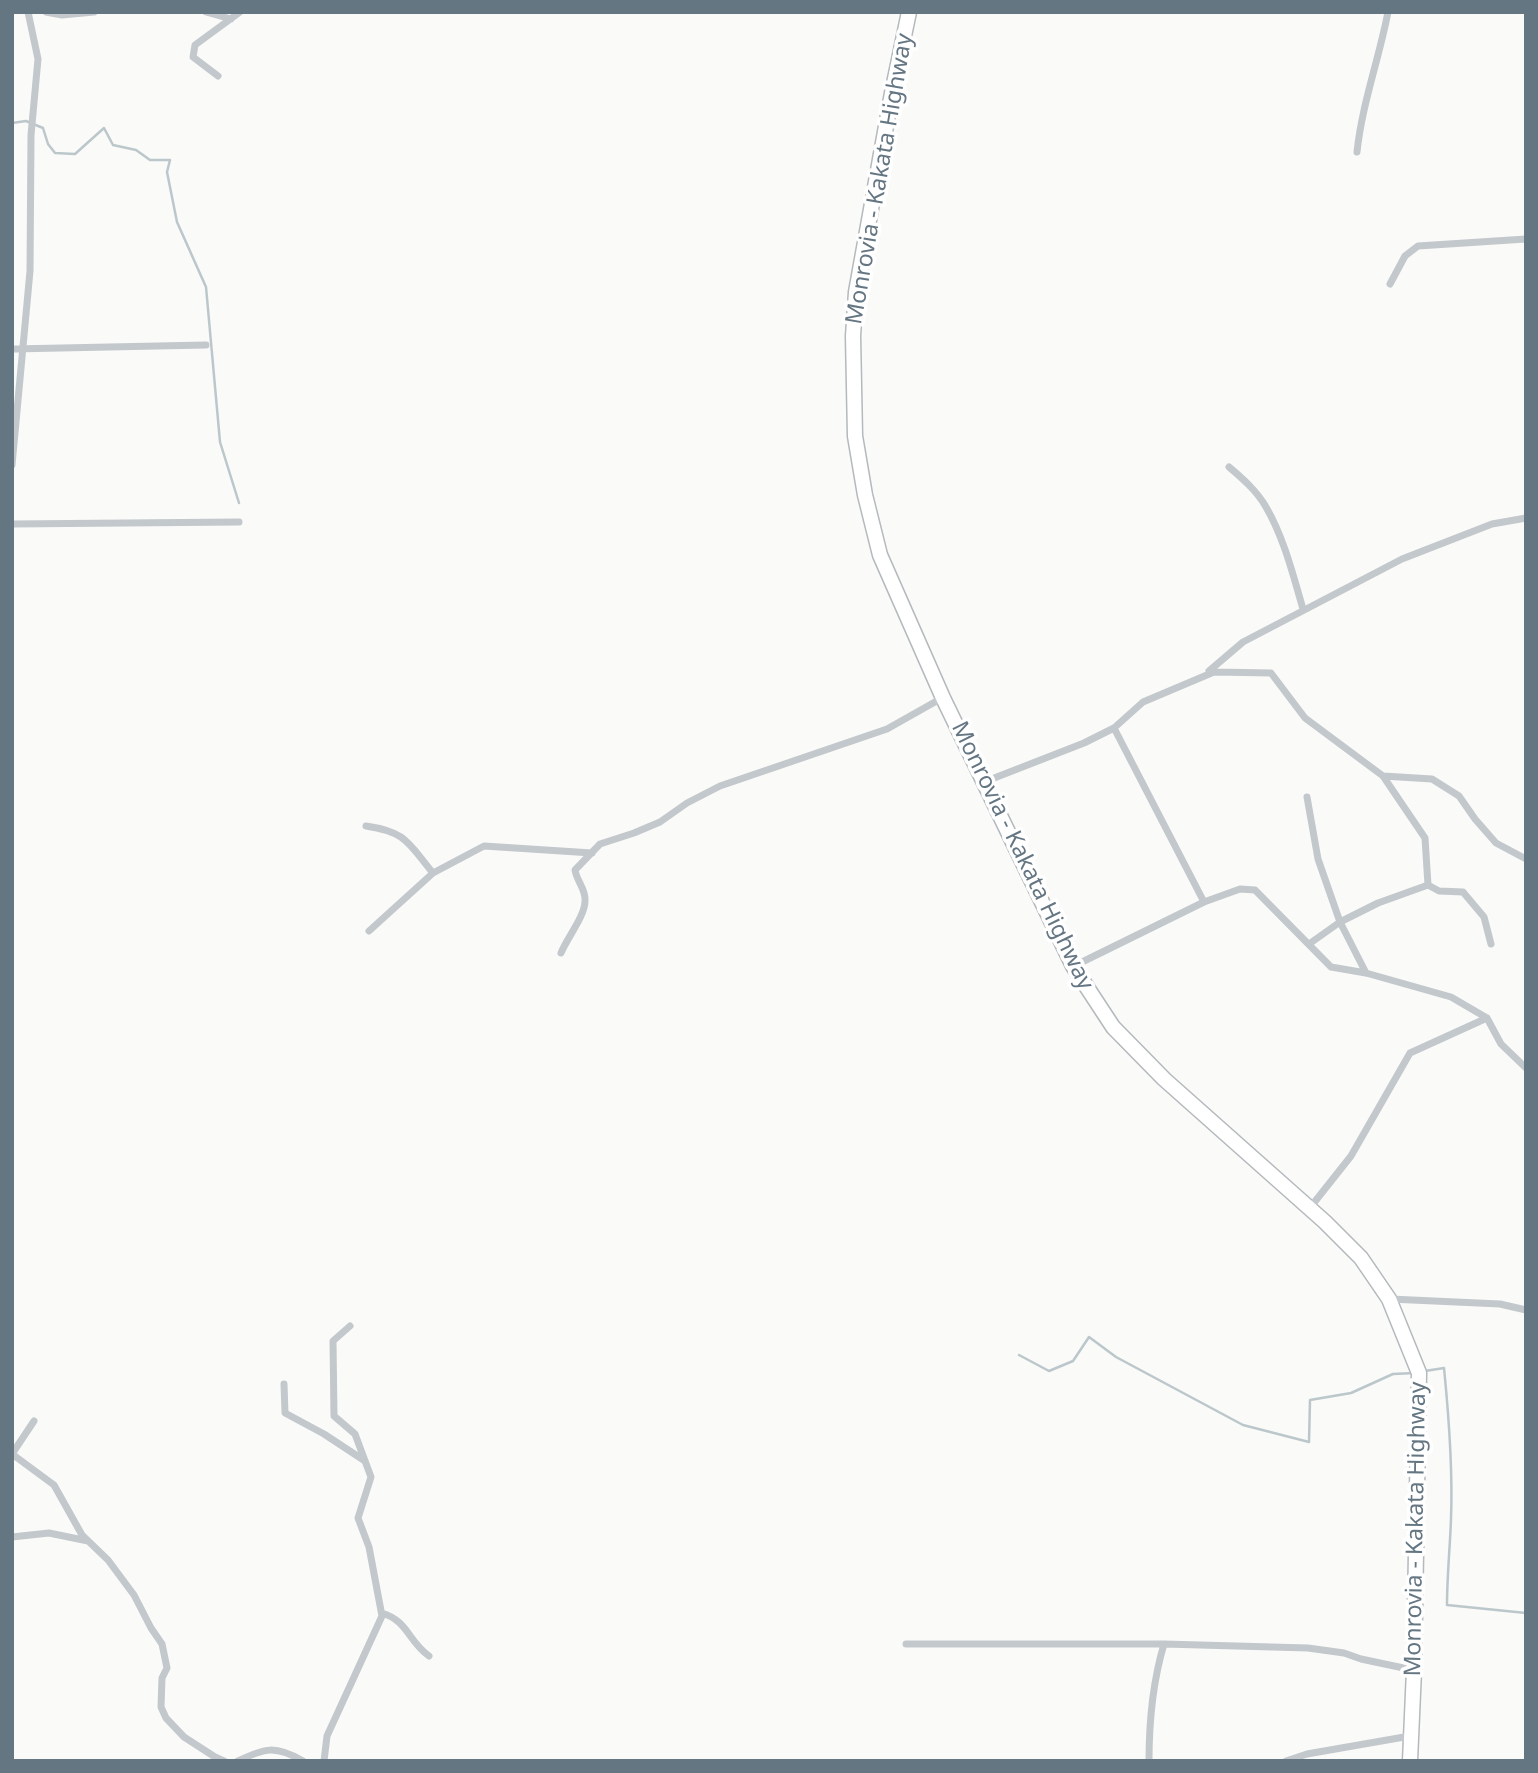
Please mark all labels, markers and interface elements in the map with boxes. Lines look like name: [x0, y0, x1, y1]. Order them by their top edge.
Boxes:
street label: Monrovia - Kakata Highway: [841, 31, 919, 327]
street label: Monrovia - Kakata Highway: [945, 717, 1099, 995]
street label: Monrovia - Kakata Highway: [1400, 1381, 1432, 1677]

